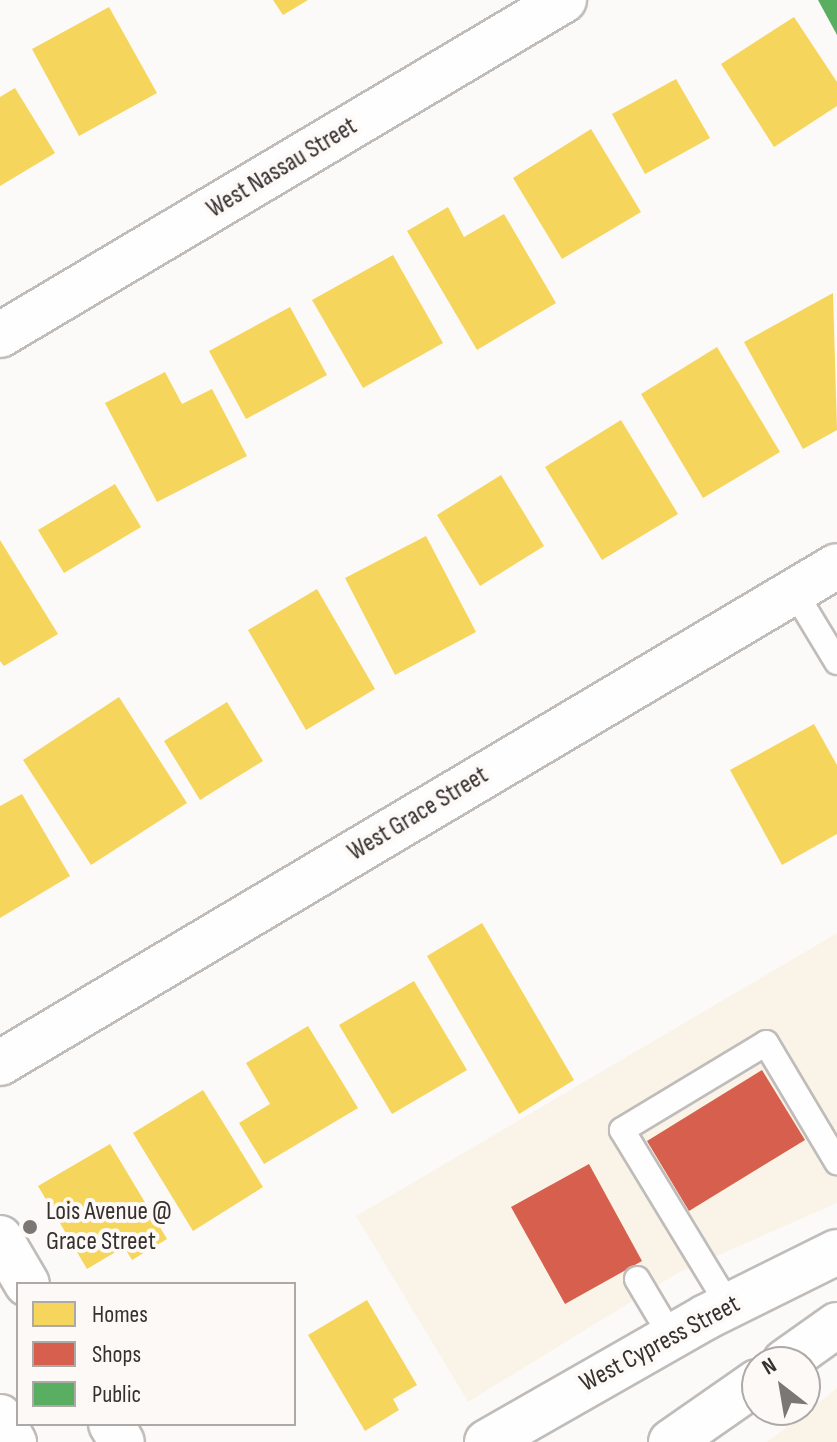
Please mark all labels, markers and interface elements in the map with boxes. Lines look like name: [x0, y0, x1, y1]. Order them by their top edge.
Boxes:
street label: West Nassau Street: [201, 111, 363, 225]
street label: West Grace Street: [342, 760, 494, 868]
place label: Lois Avenue @ Grace Street: [46, 1196, 172, 1258]
marker: Lois Avenue @ Grace Street: [21, 1218, 39, 1236]
legend: [16, 1282, 296, 1426]
street label: West Cypress Street: [575, 1289, 745, 1399]
text: Homes: [92, 1300, 148, 1329]
text: Shops: [92, 1340, 141, 1369]
north arrow: [741, 1346, 821, 1426]
text: N: [757, 1352, 781, 1381]
text: Public: [92, 1380, 141, 1409]

